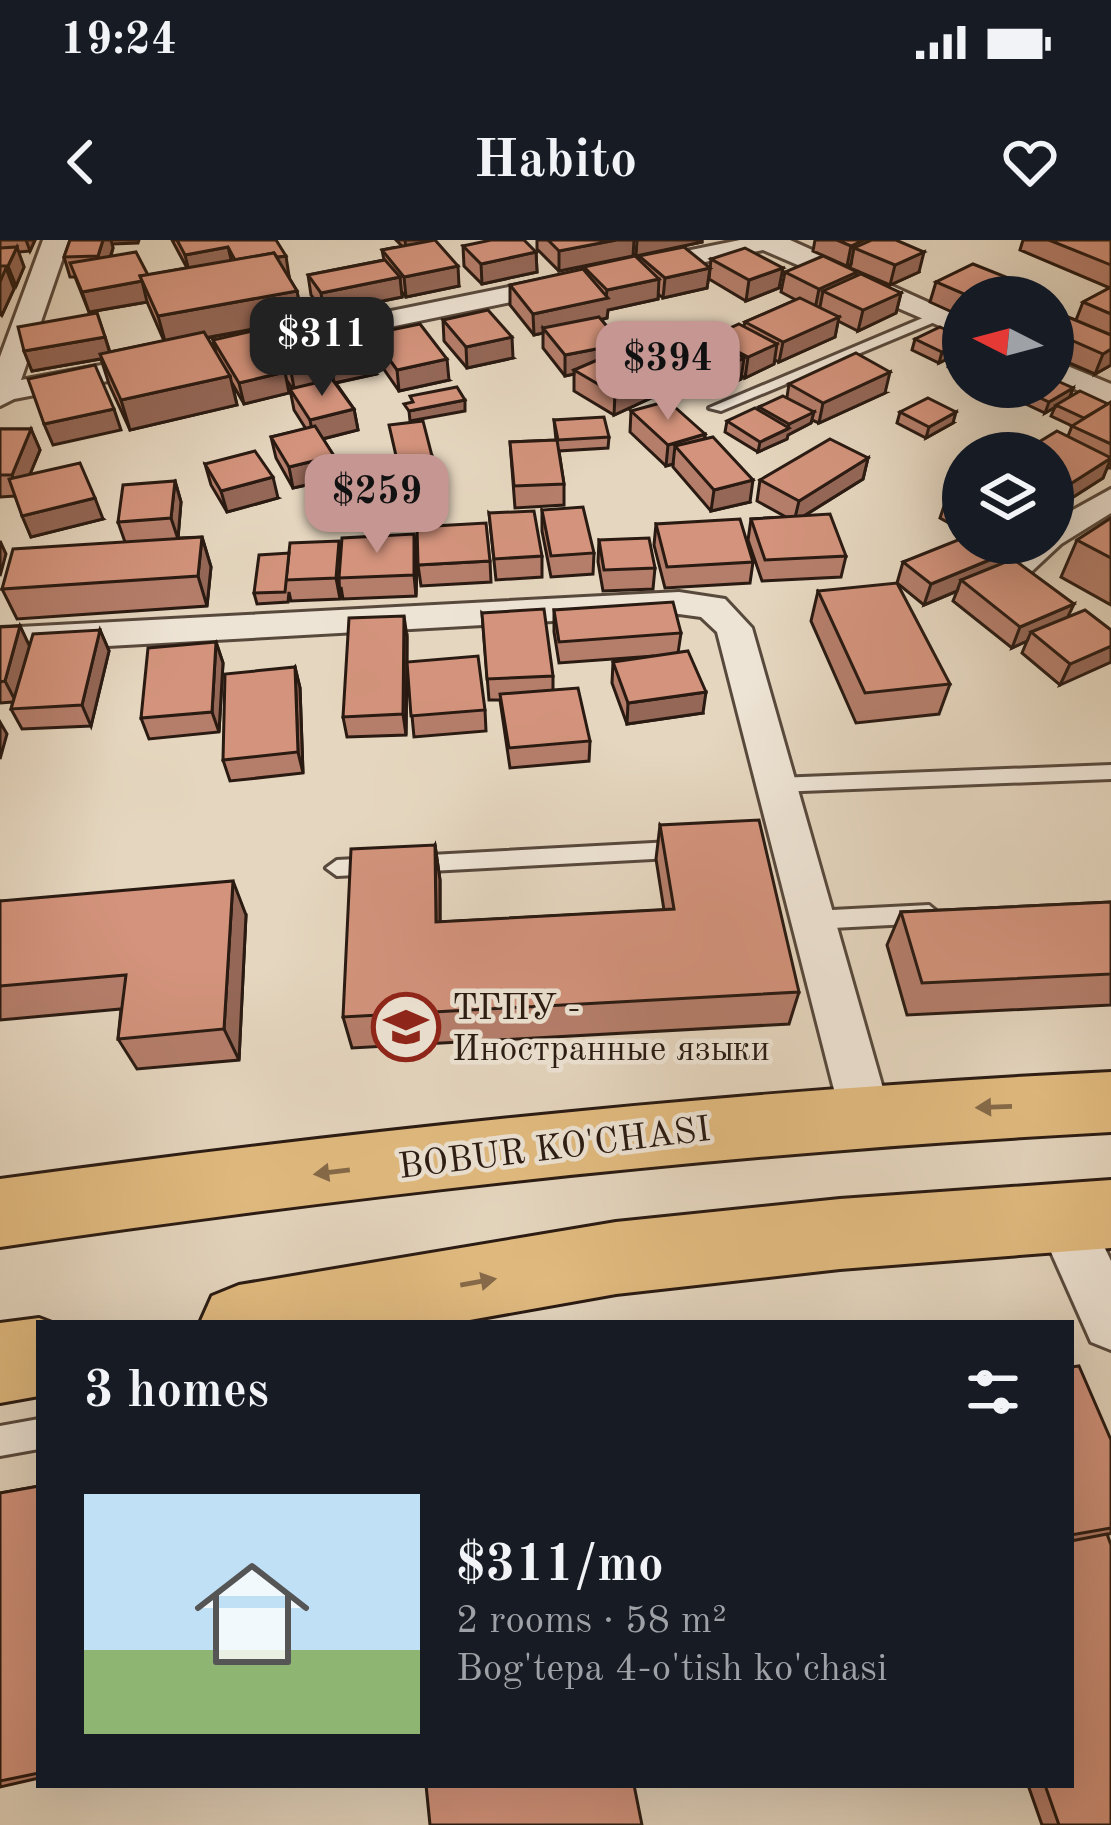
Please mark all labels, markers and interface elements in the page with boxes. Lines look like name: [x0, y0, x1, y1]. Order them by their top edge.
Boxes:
text: 19:24: [60, 19, 177, 64]
icon: back: [48, 129, 114, 195]
icon: heart: [997, 129, 1063, 195]
text: Habito: [474, 135, 637, 189]
north arrow: [942, 276, 1074, 408]
map controls: [942, 276, 1074, 564]
pin: $311: [251, 297, 393, 399]
text: $311: [277, 316, 367, 355]
pin: $394: [597, 321, 739, 423]
text: $394: [623, 340, 713, 379]
button: layers: [942, 432, 1074, 564]
pin: $259: [306, 454, 448, 556]
text: $259: [332, 473, 422, 512]
school or university icon: ТГПУ - Иностранные языки: [371, 992, 441, 1062]
place label: ТГПУ - Иностранные языки: [452, 992, 770, 1069]
one-way arrow: [974, 1098, 1012, 1117]
street label: BOBUR KO'CHASI: [396, 1113, 713, 1187]
one-way arrow: [313, 1163, 350, 1182]
one-way arrow: [460, 1272, 498, 1290]
icon: filters: [960, 1359, 1026, 1425]
text: 3 homes: [84, 1367, 269, 1418]
text: $311/mo: [456, 1541, 664, 1592]
icon: home: [180, 1542, 324, 1686]
text: 2 rooms · 58 m²: [456, 1602, 727, 1641]
text: Bog'tepa 4-o'tish ko'chasi: [456, 1650, 888, 1689]

